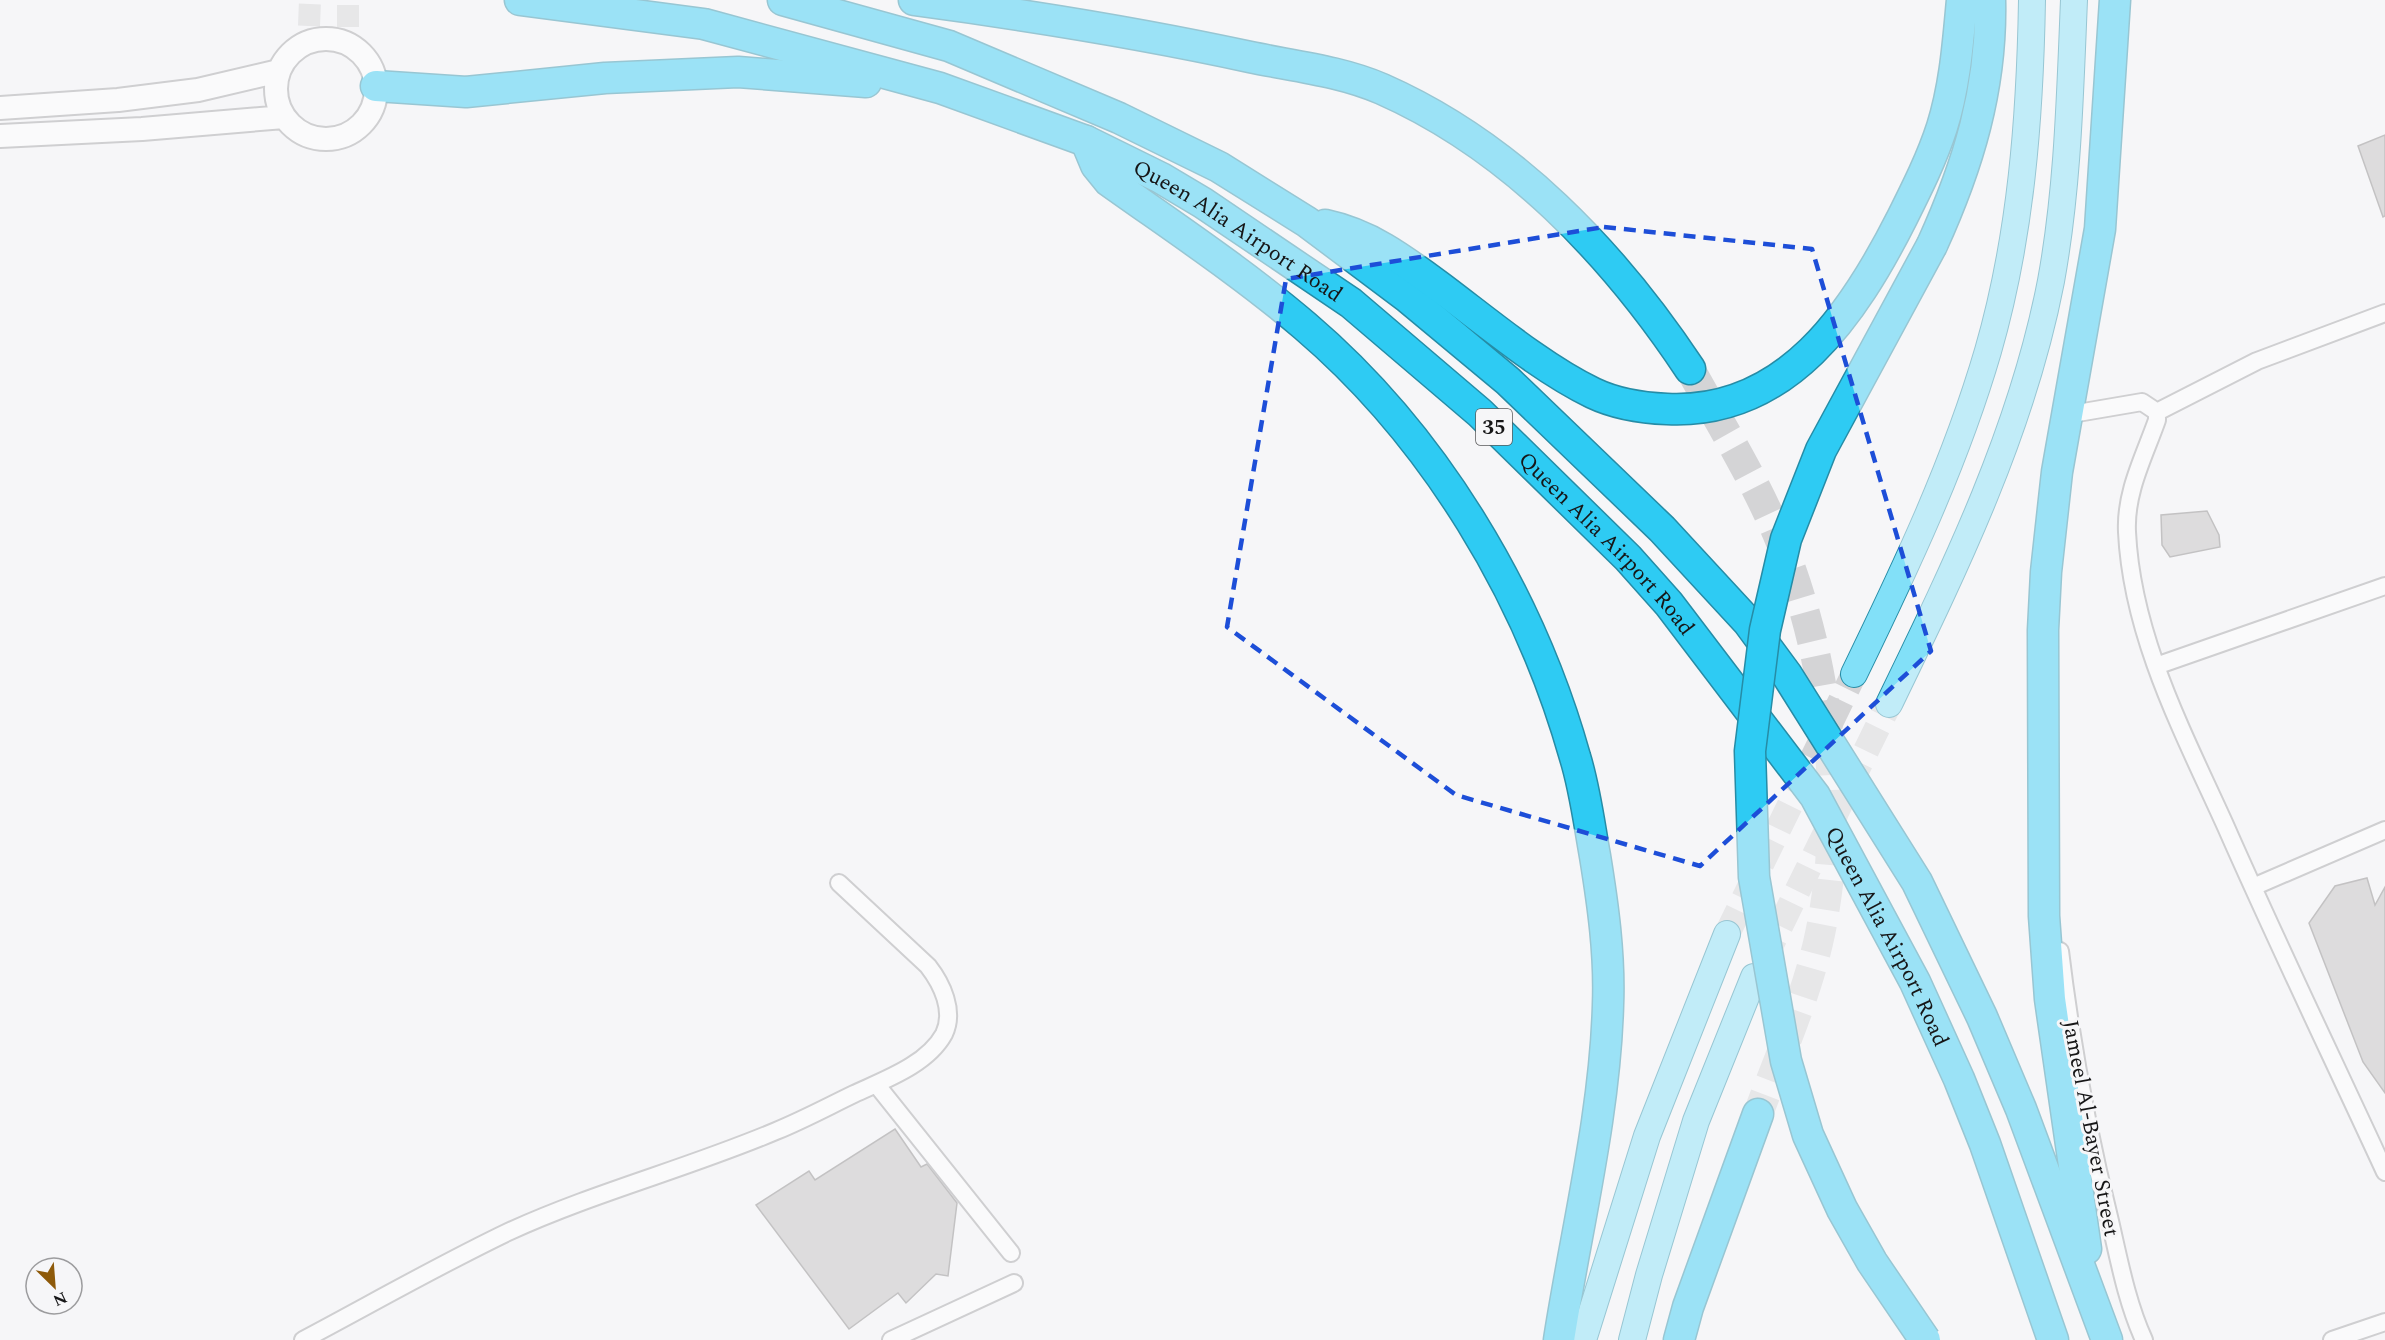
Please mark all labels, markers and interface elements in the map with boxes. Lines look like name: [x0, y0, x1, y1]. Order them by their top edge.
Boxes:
street label: Queen Alia Airport Road: [1127, 152, 1349, 311]
road number: 35: [1476, 409, 1512, 445]
street label: Queen Alia Airport Road: [1510, 444, 1702, 643]
street label: Queen Alia Airport Road: [1816, 821, 1957, 1052]
street label: Jameel Al-Bayer Street: [2053, 1017, 2128, 1240]
north arrow: [24, 1256, 84, 1316]
text: N: [49, 1285, 71, 1312]

